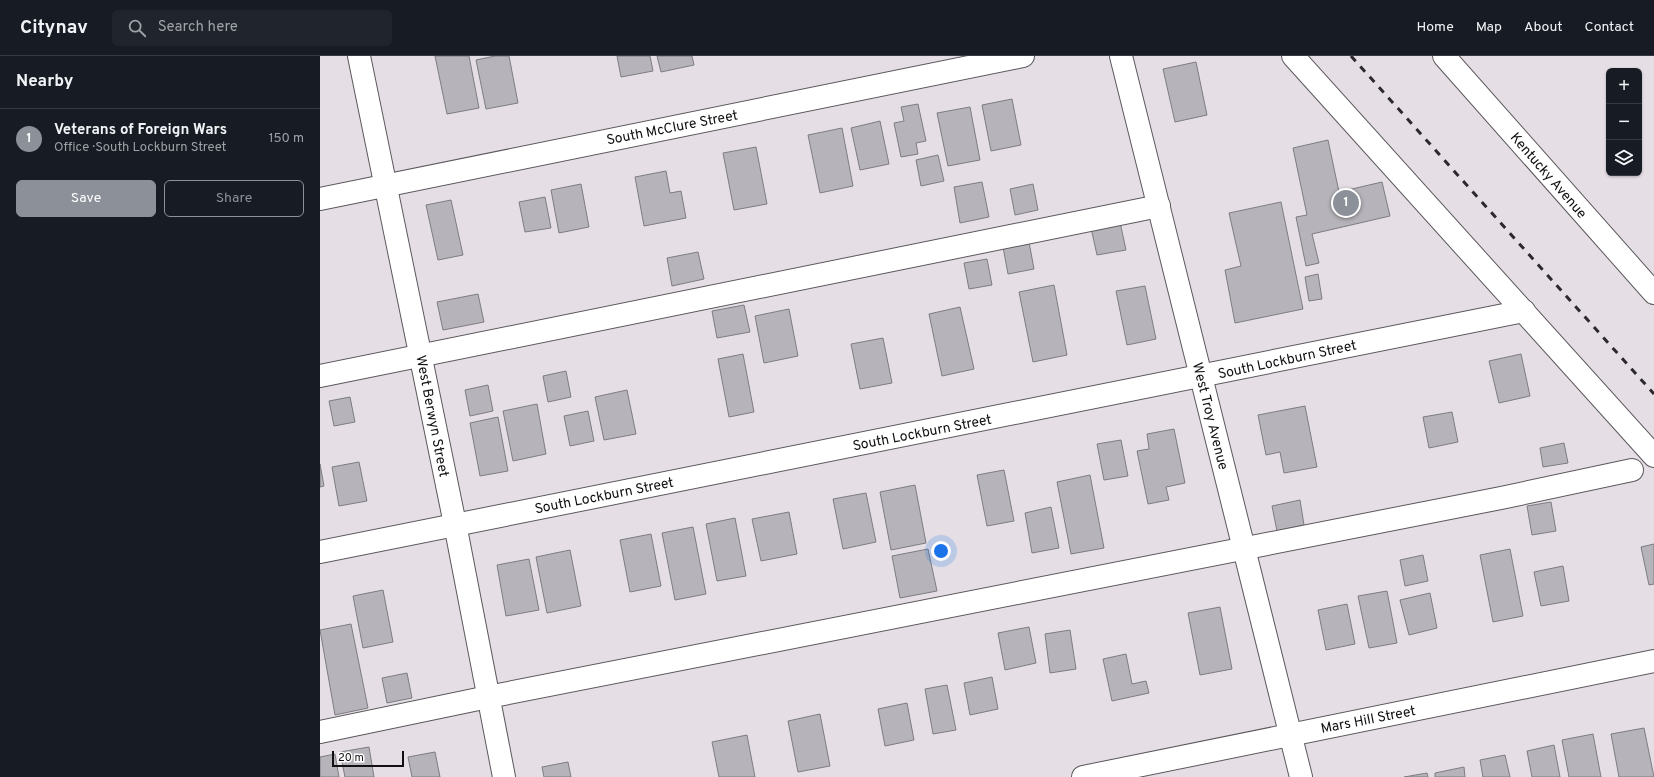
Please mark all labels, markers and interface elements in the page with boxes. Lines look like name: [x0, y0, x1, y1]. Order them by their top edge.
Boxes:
search box: [112, 10, 392, 46]
text: Citynav: [20, 16, 88, 40]
icon: search: [126, 17, 148, 39]
text: Search here: [158, 18, 238, 37]
text: Home: [1417, 19, 1454, 36]
text: Map: [1476, 19, 1502, 36]
text: About: [1524, 19, 1563, 36]
text: Contact: [1585, 19, 1634, 36]
map controls: [1606, 68, 1642, 176]
button: +: [1606, 68, 1642, 104]
text: Nearby: [16, 71, 73, 93]
button: −: [1606, 104, 1642, 140]
street label: South McClure Street: [605, 107, 739, 150]
text: Veterans of Foreign Wars: [54, 121, 227, 140]
street label: Kentucky Avenue: [1506, 130, 1590, 222]
text: 1: [26, 131, 32, 147]
text: 150 m: [269, 131, 304, 147]
text: Office · South Lockburn Street: [54, 140, 226, 156]
button: layers: [1606, 140, 1642, 176]
button: Save: [16, 180, 156, 217]
button: Share: [164, 180, 304, 217]
pin: 1: [1333, 188, 1359, 218]
street label: South Lockburn Street: [1216, 337, 1358, 383]
street label: West Berwyn Street: [411, 354, 452, 479]
street label: West Troy Avenue: [1188, 361, 1231, 472]
street label: South Lockburn Street: [851, 412, 993, 455]
street label: South Lockburn Street: [533, 475, 675, 518]
your location: [931, 541, 951, 561]
street label: Mars Hill Street: [1320, 703, 1417, 738]
scale bar: [332, 749, 404, 768]
text: 20 m: [338, 751, 364, 765]

